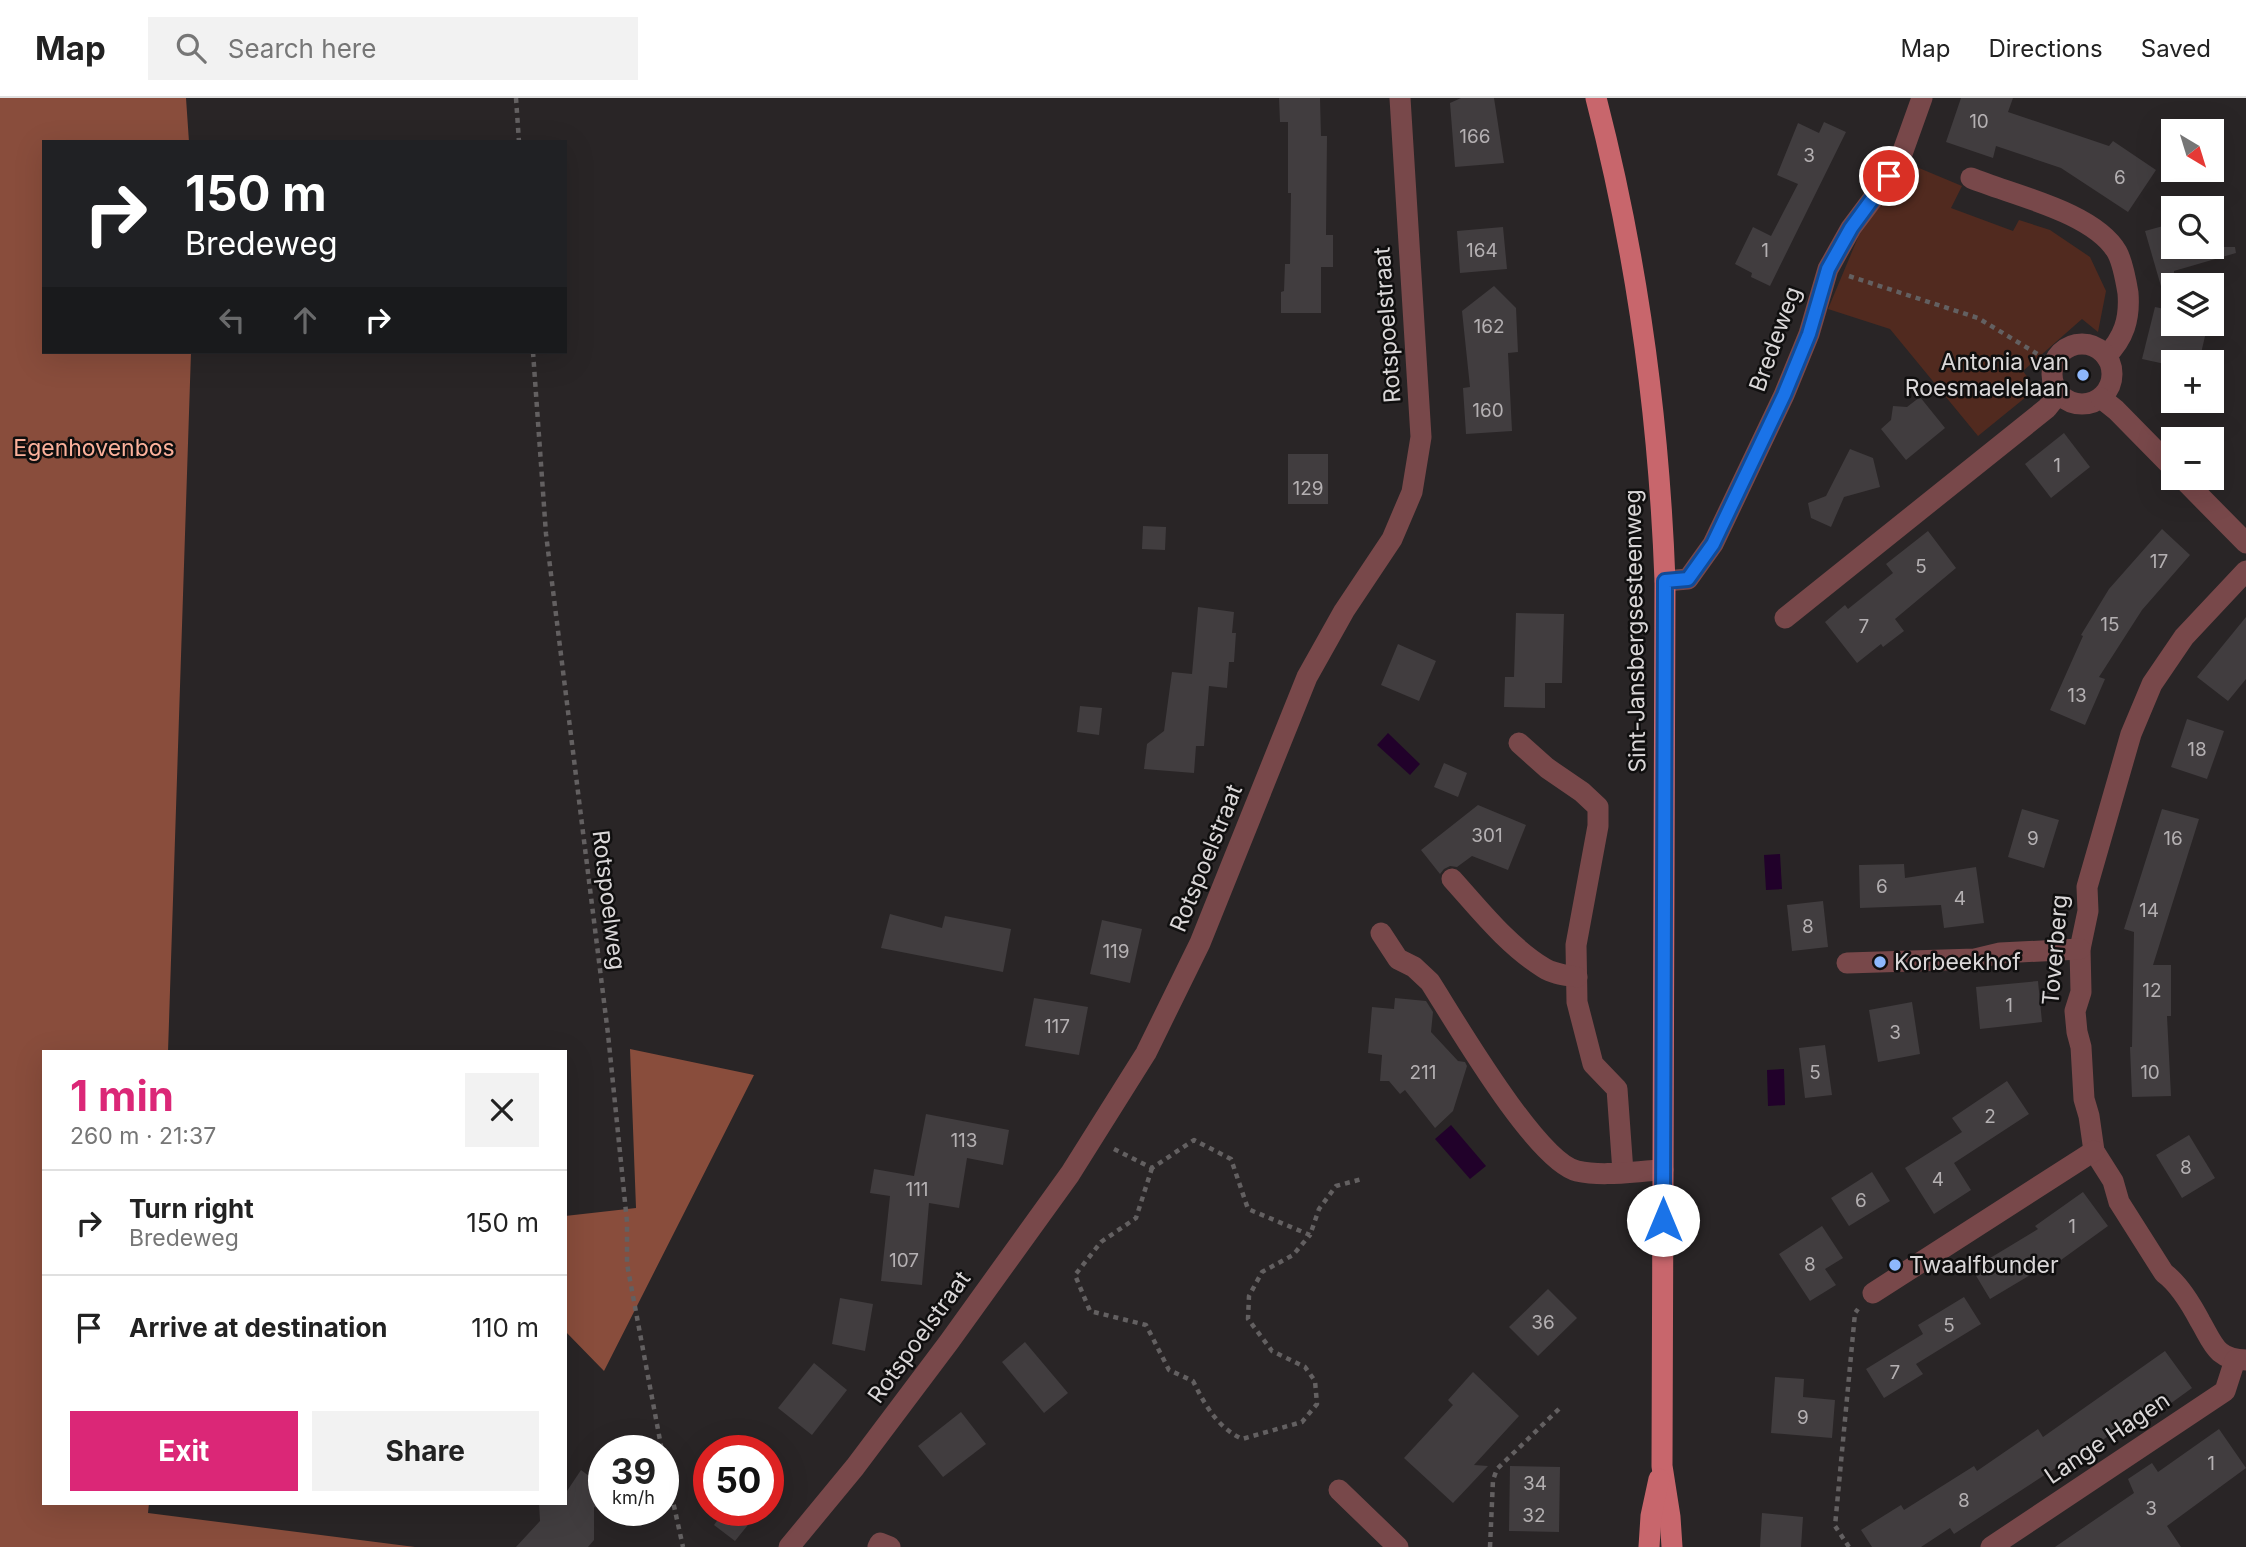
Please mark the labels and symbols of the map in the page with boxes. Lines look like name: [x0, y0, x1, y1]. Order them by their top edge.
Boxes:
house number: 10: [1969, 110, 1989, 133]
north arrow: [2161, 119, 2224, 182]
house number: 166: [1459, 125, 1491, 148]
house number: 3: [1803, 144, 1815, 167]
pin: [1859, 146, 1919, 206]
house number: 6: [2114, 166, 2126, 189]
house number: 164: [1466, 239, 1498, 262]
house number: 1: [1761, 239, 1769, 262]
street label: Rotspoelstraat: [1368, 246, 1406, 404]
street label: Bredeweg: [1743, 283, 1807, 395]
house number: 162: [1473, 315, 1505, 338]
place label: Antonia van Roesmaelelaan: [1905, 348, 2069, 402]
marker: Antonia van Roesmaelelaan: [2075, 367, 2091, 383]
house number: 160: [1472, 399, 1504, 422]
park label: Egenhovenbos: [13, 434, 175, 462]
house number: 1: [2053, 454, 2061, 477]
house number: 129: [1292, 477, 1324, 500]
street label: Sint-Jansbergsesteenweg: [1619, 489, 1651, 773]
house number: 17: [2150, 550, 2168, 573]
house number: 5: [1915, 555, 1927, 578]
house number: 15: [2100, 613, 2120, 636]
house number: 7: [1859, 615, 1869, 638]
house number: 13: [2067, 684, 2087, 707]
house number: 18: [2187, 738, 2207, 761]
street label: Rotspoelstraat: [1164, 780, 1248, 936]
house number: 301: [1471, 824, 1503, 847]
house number: 9: [2027, 827, 2039, 850]
house number: 16: [2163, 827, 2183, 850]
street label: Rotspoelweg: [587, 829, 631, 971]
house number: 6: [1876, 875, 1888, 898]
house number: 4: [1954, 887, 1966, 910]
street label: Toverberg: [2036, 893, 2074, 1007]
house number: 14: [2139, 899, 2159, 922]
house number: 8: [1802, 915, 1814, 938]
house number: 119: [1102, 940, 1130, 963]
place label: Korbeekhof: [1894, 948, 2021, 976]
marker: Korbeekhof: [1872, 954, 1888, 970]
house number: 12: [2142, 979, 2162, 1002]
house number: 1: [2005, 994, 2013, 1017]
house number: 117: [1044, 1015, 1070, 1038]
house number: 3: [1889, 1021, 1901, 1044]
house number: 211: [1409, 1061, 1437, 1084]
house number: 5: [1809, 1061, 1821, 1084]
house number: 10: [2140, 1061, 2160, 1084]
house number: 2: [1984, 1105, 1996, 1128]
house number: 113: [950, 1129, 978, 1152]
house number: 8: [2180, 1156, 2192, 1179]
house number: 4: [1932, 1168, 1944, 1191]
house number: 111: [905, 1178, 929, 1201]
position arrow: [1626, 1183, 1700, 1257]
house number: 6: [1855, 1189, 1867, 1212]
house number: 1: [2068, 1215, 2076, 1238]
house number: 107: [889, 1249, 919, 1272]
place label: Twaalfbunder: [1909, 1251, 2059, 1279]
house number: 8: [1804, 1253, 1816, 1276]
marker: Twaalfbunder: [1887, 1257, 1903, 1273]
street label: Rotspoelstraat: [862, 1265, 977, 1408]
house number: 36: [1531, 1311, 1555, 1334]
house number: 5: [1943, 1314, 1955, 1337]
house number: 7: [1890, 1361, 1900, 1384]
street label: Lange Hagen: [2039, 1386, 2175, 1490]
house number: 9: [1797, 1406, 1809, 1429]
speed limit sign: 50: [693, 1435, 784, 1526]
house number: 1: [2207, 1452, 2215, 1475]
house number: 34: [1523, 1472, 1547, 1495]
house number: 8: [1958, 1489, 1970, 1512]
house number: 3: [2145, 1497, 2157, 1520]
house number: 32: [1522, 1504, 1546, 1527]

